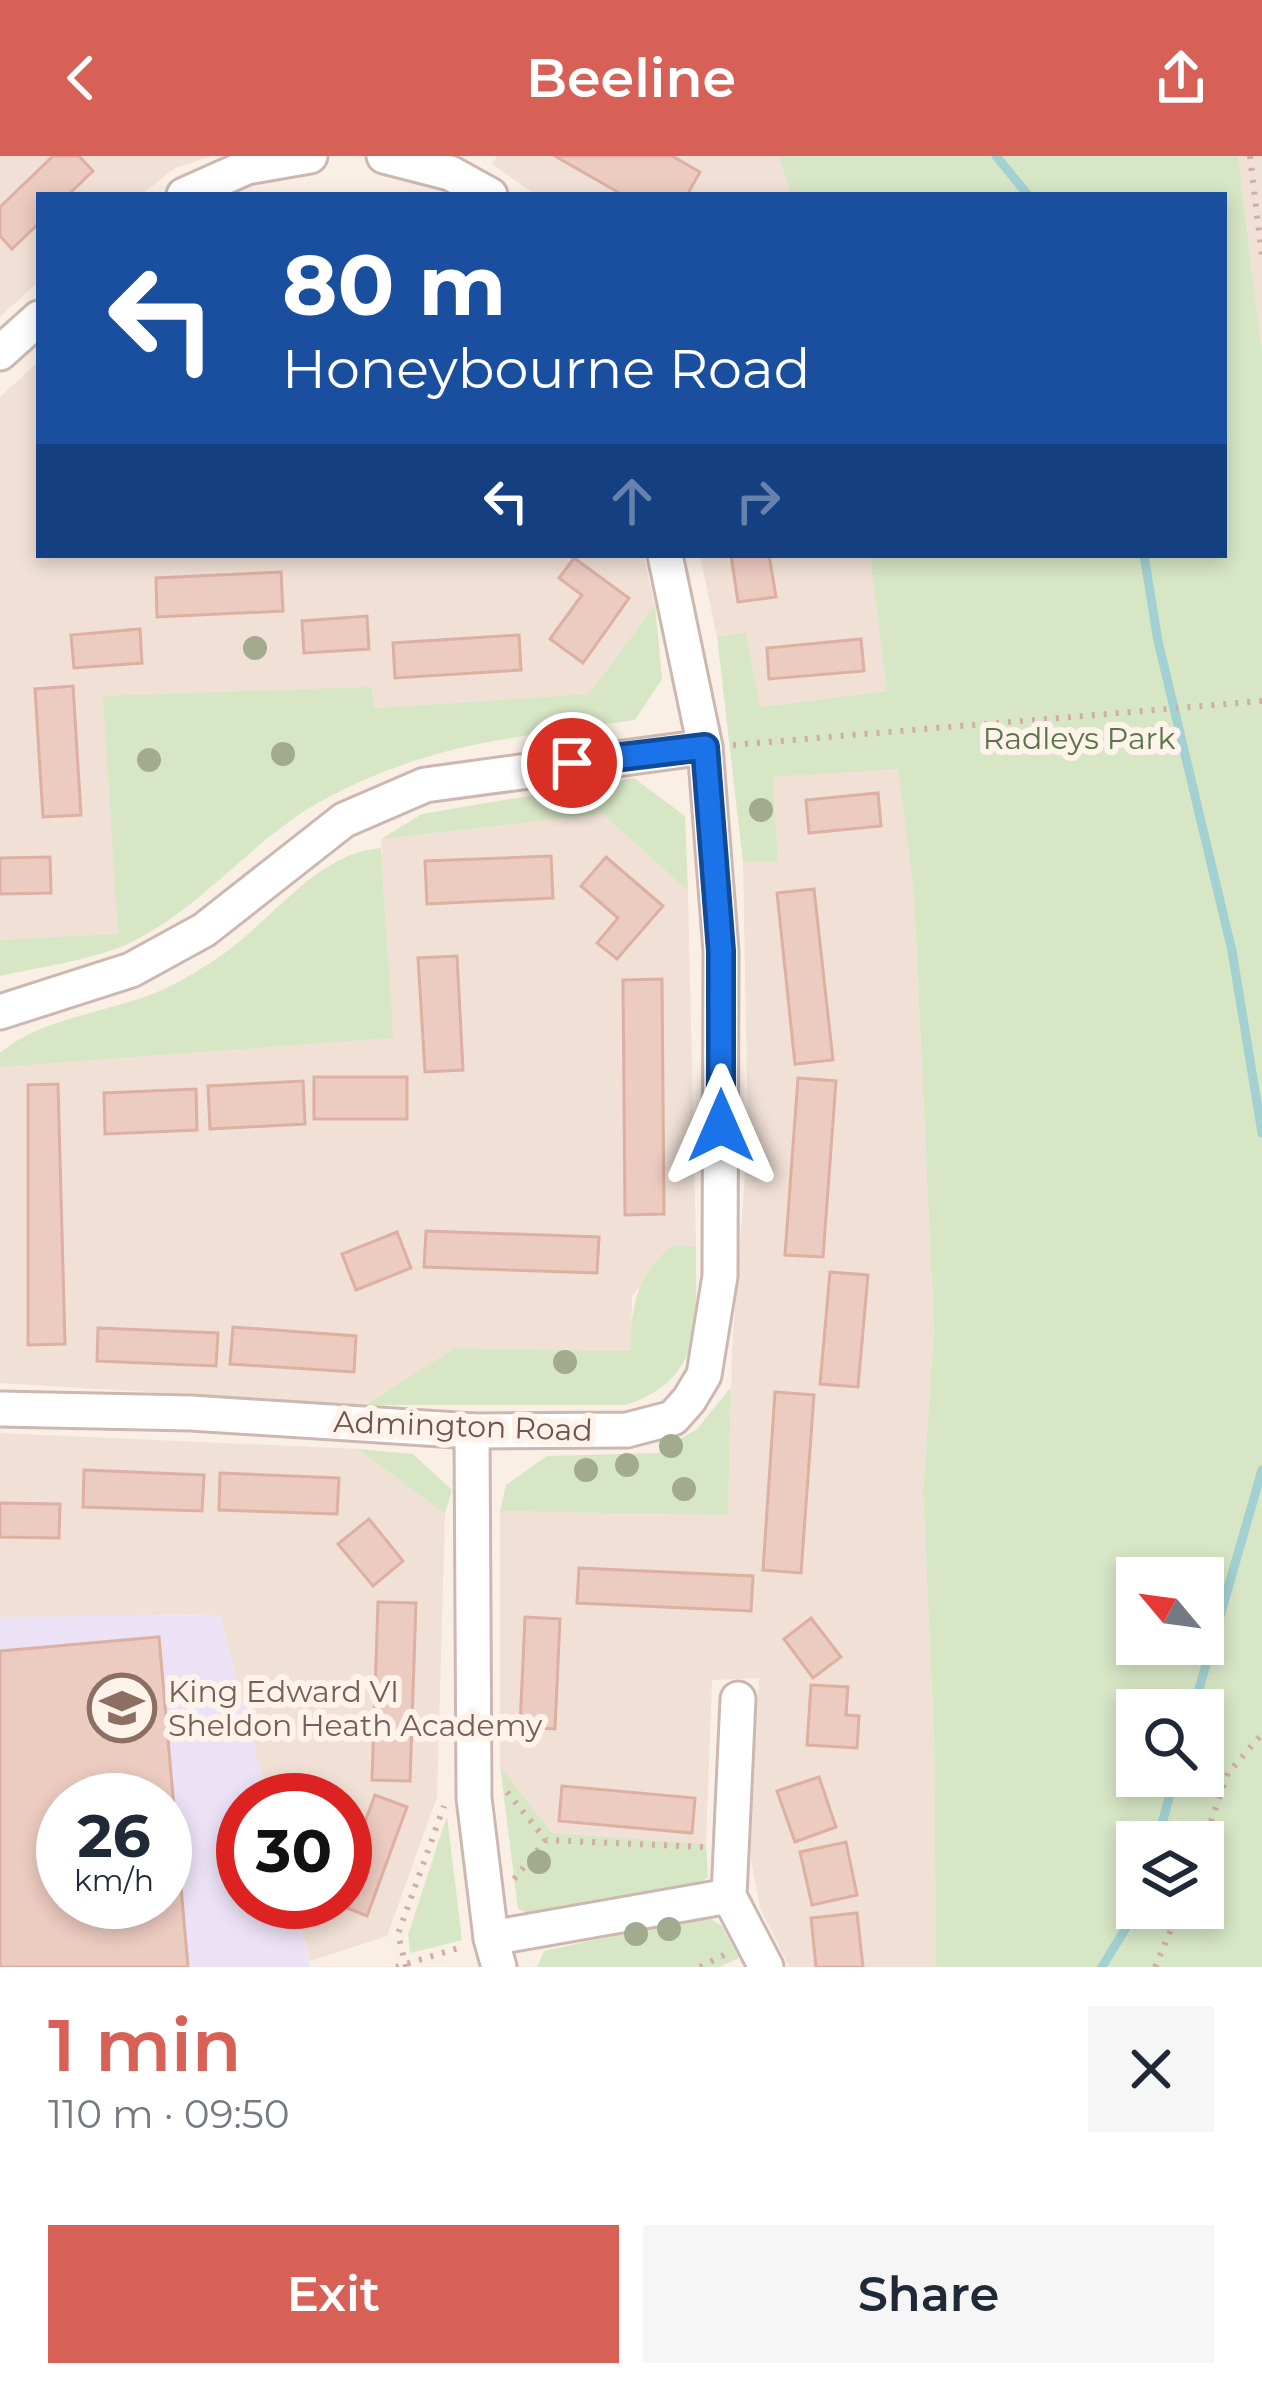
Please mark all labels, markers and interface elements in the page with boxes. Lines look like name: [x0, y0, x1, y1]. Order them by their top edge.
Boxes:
icon: back: [48, 45, 114, 111]
text: Beeline: [526, 45, 736, 111]
icon: share: [1148, 45, 1214, 111]
text: 80 m: [282, 234, 506, 336]
icon: left: [84, 240, 240, 396]
text: Honeybourne Road: [282, 336, 810, 402]
icon: left: [473, 468, 539, 534]
icon: ahead: [599, 468, 665, 534]
icon: right: [725, 468, 791, 534]
pin: [521, 712, 623, 814]
park label: Radleys Park: [983, 720, 1175, 757]
icon: arrive: [539, 730, 605, 796]
position arrow: [658, 1063, 784, 1189]
street label: Admington Road: [333, 1403, 593, 1449]
north arrow: [1116, 1557, 1224, 1665]
map controls: [1116, 1557, 1224, 1929]
school or university icon: King Edward VI Sheldon Heath Academy: [87, 1673, 157, 1743]
place label: King Edward VI Sheldon Heath Academy: [168, 1673, 543, 1744]
button: search: [1116, 1689, 1224, 1797]
speed limit sign: 30: [216, 1773, 372, 1929]
text: 26: [77, 1799, 151, 1872]
button: layers: [1116, 1821, 1224, 1929]
text: km/h: [74, 1862, 154, 1899]
text: 1 min: [48, 2001, 241, 2089]
button: close: [1088, 2006, 1214, 2132]
text: 110 m · 09:50: [48, 2090, 290, 2138]
button: Exit: [48, 2225, 619, 2363]
button: Share: [643, 2225, 1214, 2363]

